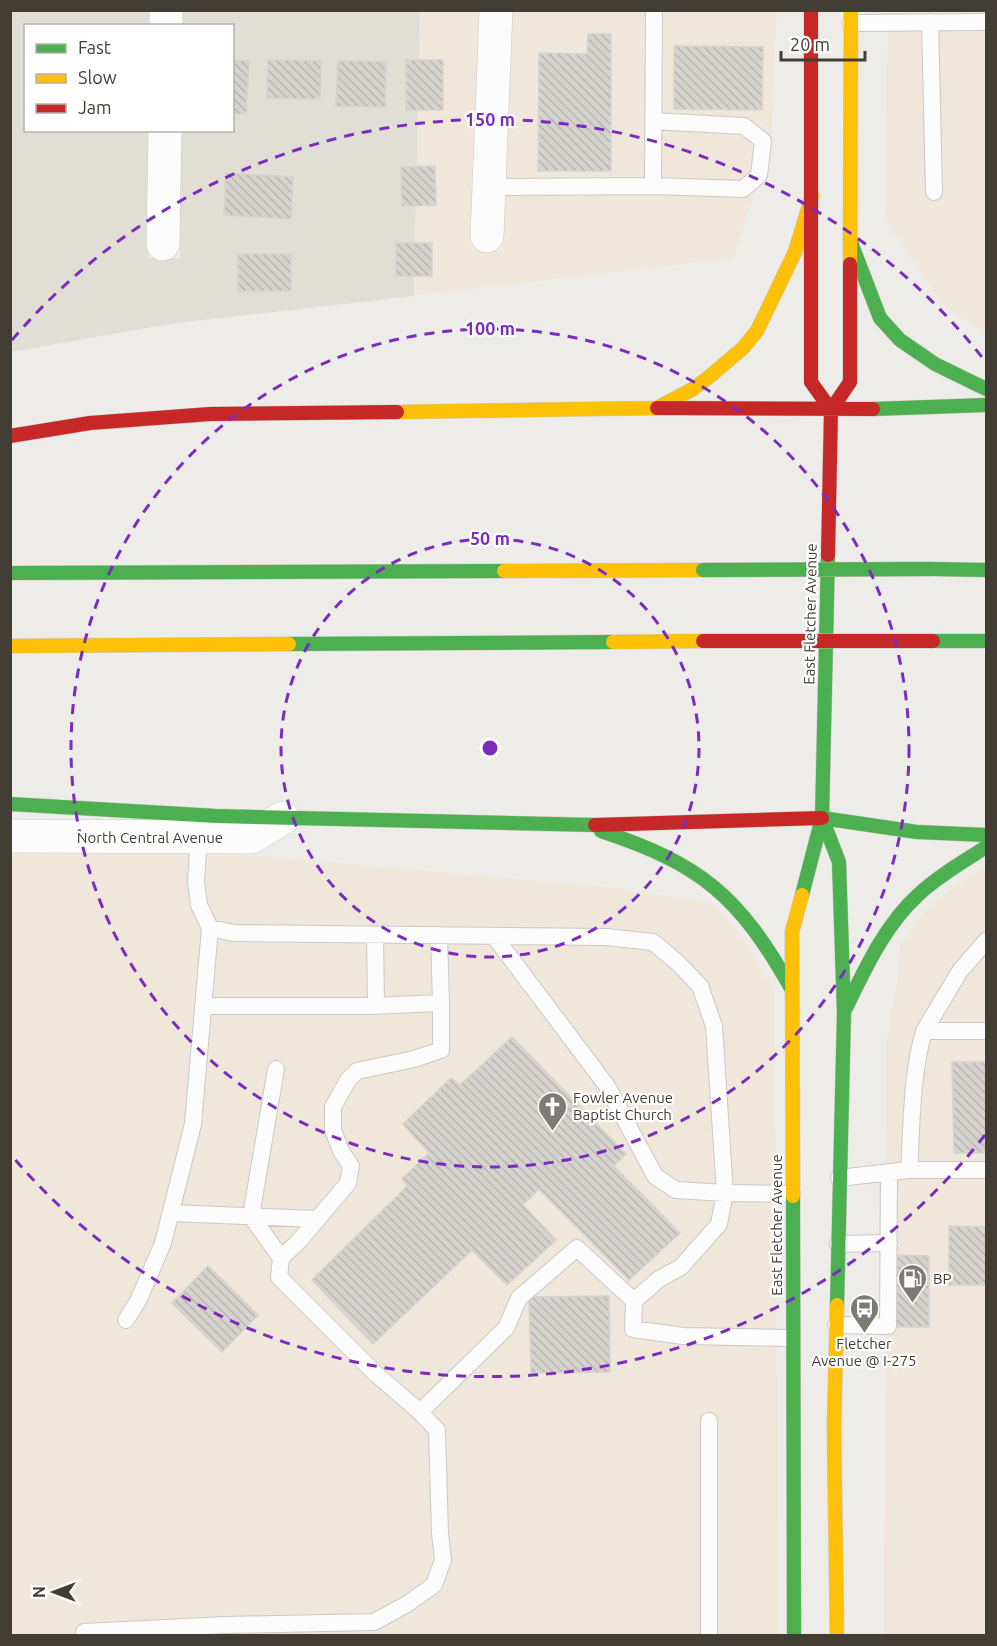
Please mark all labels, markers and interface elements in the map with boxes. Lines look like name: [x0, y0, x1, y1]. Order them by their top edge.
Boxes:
legend: [24, 24, 234, 132]
scale bar: [781, 24, 865, 62]
text: 20 m: [790, 34, 830, 54]
text: Fast: [78, 37, 111, 57]
text: Slow: [78, 67, 117, 87]
text: Jam: [78, 97, 112, 117]
text: 150 m: [465, 109, 515, 129]
text: 100 m: [465, 318, 515, 338]
text: 50 m: [470, 528, 510, 548]
street label: East Fletcher Avenue: [800, 543, 820, 685]
centre of rings: [480, 738, 500, 758]
street label: North Central Avenue: [77, 829, 223, 846]
place label: Fowler Avenue Baptist Church: [573, 1089, 673, 1123]
church icon: Fowler Avenue Baptist Church: [536, 1090, 568, 1132]
street label: East Fletcher Avenue: [768, 1154, 785, 1296]
fuel station icon: BP: [896, 1262, 928, 1304]
place label: BP: [933, 1270, 952, 1287]
bus stop icon: Fletcher Avenue @ I-275: [848, 1292, 880, 1334]
place label: Fletcher Avenue @ I-275: [811, 1335, 917, 1369]
north arrow: [24, 1562, 84, 1622]
text: N: [30, 1586, 48, 1598]

